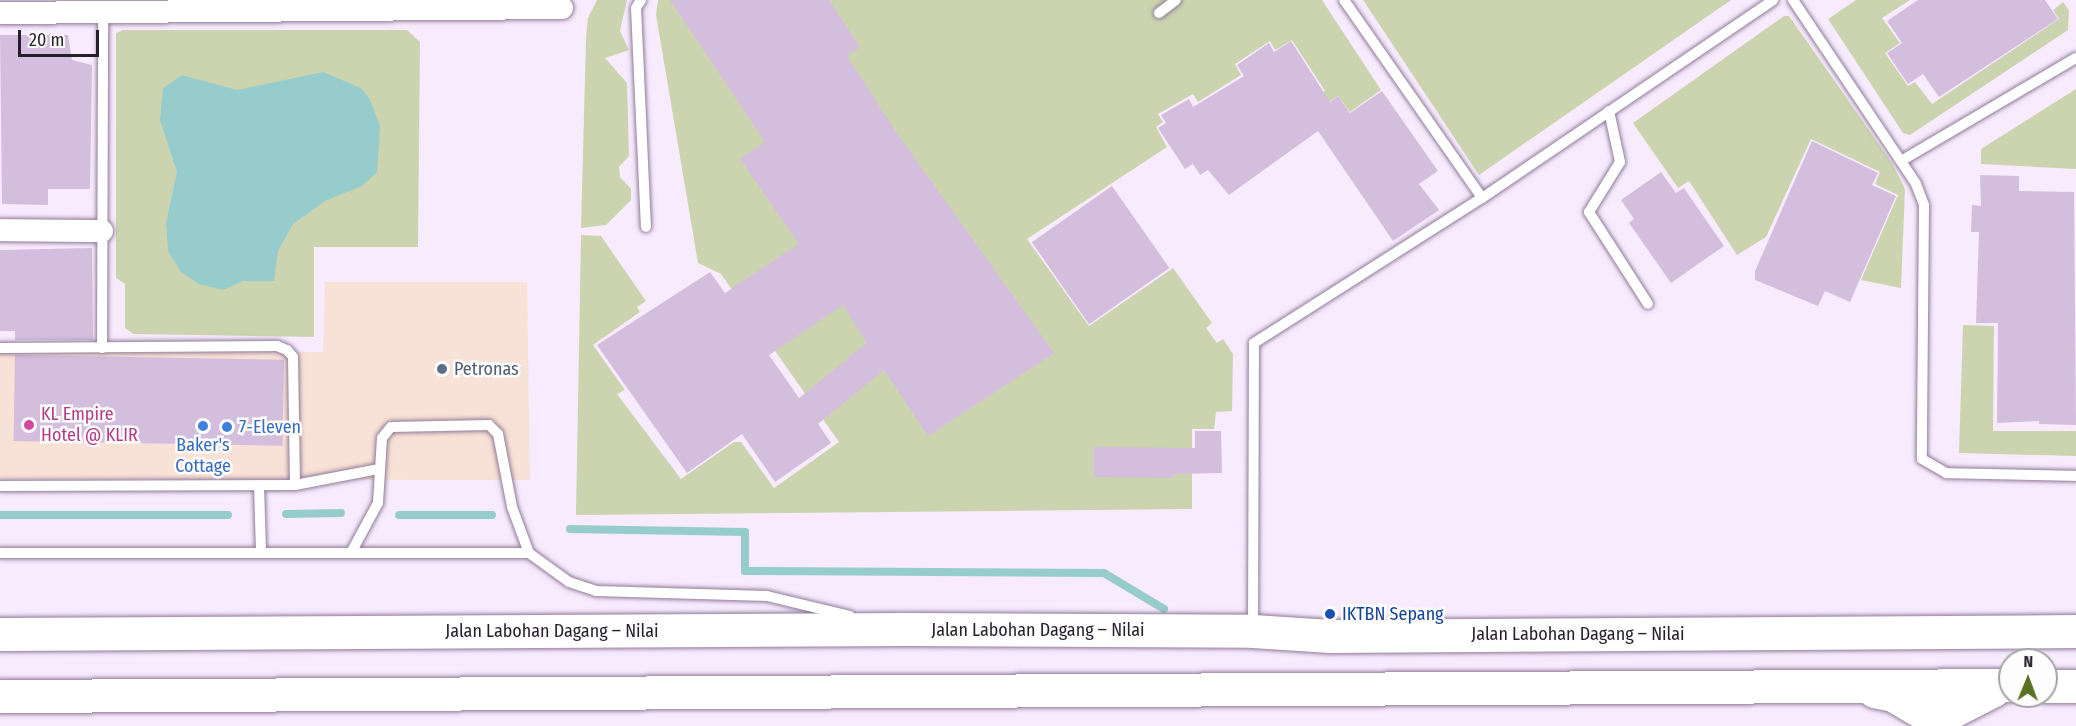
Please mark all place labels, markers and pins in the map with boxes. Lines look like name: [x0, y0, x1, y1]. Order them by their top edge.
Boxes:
place label: Petronas: [454, 358, 519, 380]
marker: Petronas: [435, 362, 449, 376]
place label: KL Empire Hotel @ KLIR: [41, 404, 138, 446]
place label: 7-Eleven: [239, 416, 301, 438]
marker: KL Empire Hotel @ KLIR: [22, 418, 36, 432]
marker: Baker's Cottage: [196, 419, 210, 433]
marker: 7-Eleven: [220, 420, 234, 434]
place label: Baker's Cottage: [175, 435, 231, 478]
place label: IKTBN Sepang: [1342, 603, 1444, 625]
marker: IKTBN Sepang: [1323, 607, 1337, 621]

